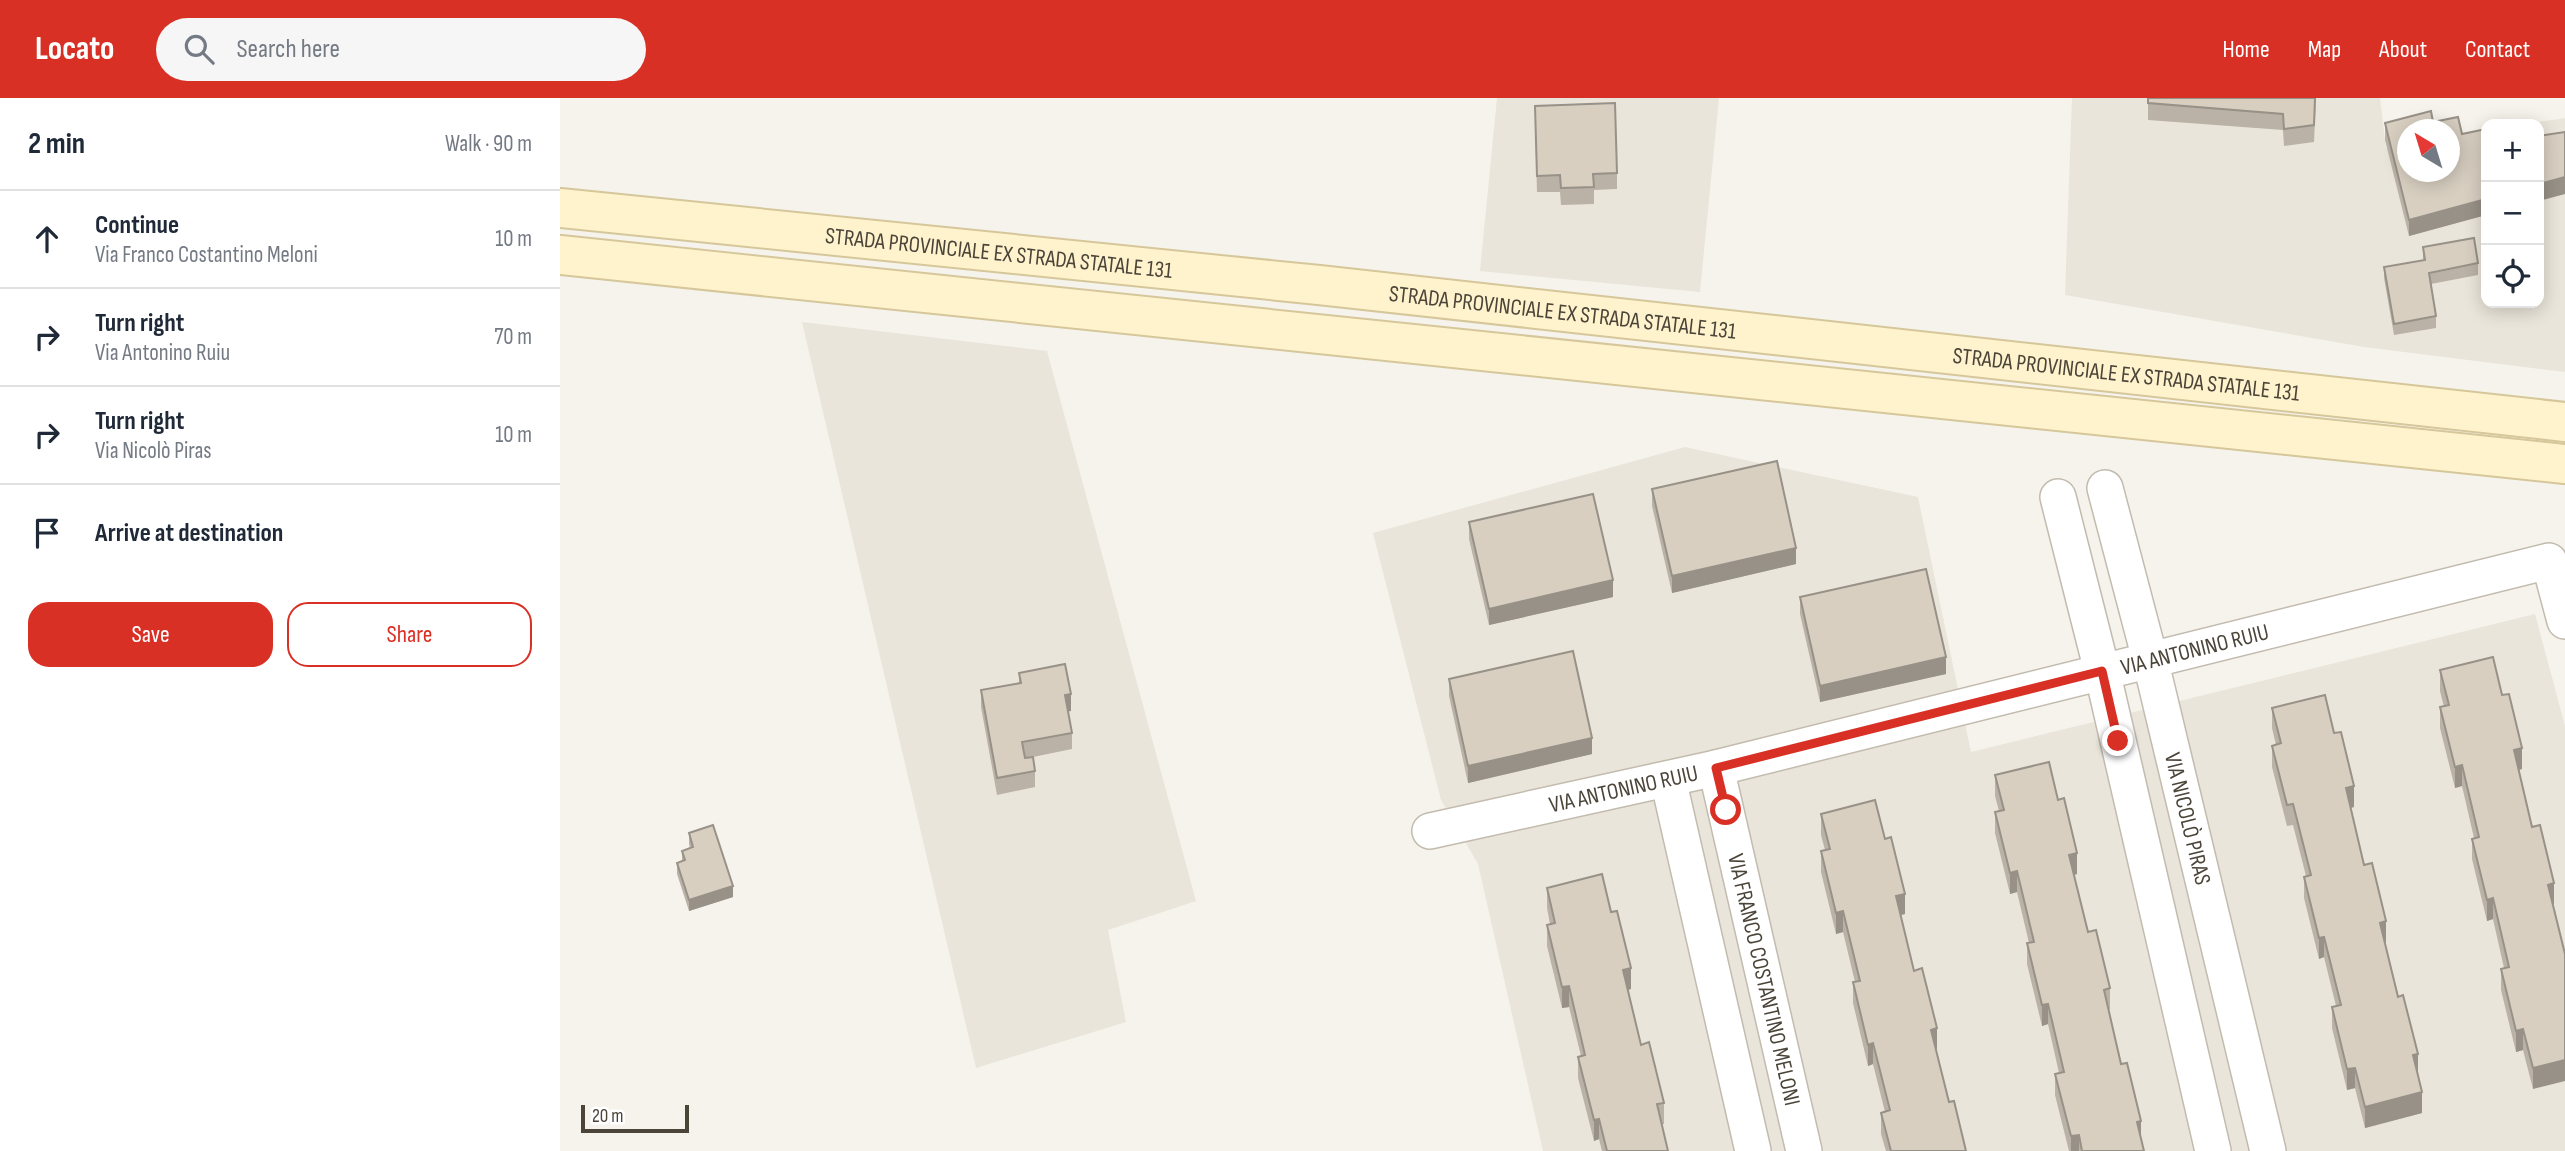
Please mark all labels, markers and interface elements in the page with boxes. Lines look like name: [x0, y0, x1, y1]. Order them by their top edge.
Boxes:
search box: [156, 18, 646, 81]
text: Locato: [35, 29, 114, 69]
icon: search: [180, 30, 218, 68]
text: Search here: [236, 34, 340, 65]
text: Home: [2222, 35, 2270, 64]
text: Map: [2308, 35, 2341, 64]
text: About: [2379, 35, 2427, 64]
text: Contact: [2465, 35, 2530, 64]
north arrow: [2397, 119, 2460, 182]
map controls: [2481, 119, 2544, 308]
button: +: [2481, 119, 2544, 182]
text: 2 min: [28, 126, 85, 162]
text: Walk · 90 m: [445, 130, 532, 158]
button: −: [2481, 182, 2544, 245]
text: Continue: [95, 210, 179, 241]
icon: ahead: [28, 220, 66, 258]
street label: STRADA PROVINCIALE EX STRADA STATALE 131: [824, 222, 1174, 285]
text: 10 m: [495, 225, 532, 253]
text: Via Franco Costantino Meloni: [95, 241, 318, 269]
button: locate: [2481, 245, 2544, 308]
street label: STRADA PROVINCIALE EX STRADA STATALE 131: [1388, 280, 1737, 346]
text: Turn right: [95, 308, 184, 339]
icon: right: [28, 318, 66, 356]
text: 70 m: [494, 323, 532, 351]
text: Via Antonino Ruiu: [95, 339, 230, 367]
street label: STRADA PROVINCIALE EX STRADA STATALE 131: [1951, 342, 2301, 408]
text: Turn right: [95, 406, 184, 437]
icon: right: [28, 416, 66, 454]
text: 10 m: [495, 421, 532, 449]
text: Via Nicolò Piras: [95, 437, 212, 465]
icon: arrive: [28, 514, 66, 552]
text: Arrive at destination: [95, 518, 283, 549]
button: Save: [28, 602, 273, 667]
button: Share: [287, 602, 532, 667]
street label: VIA ANTONINO RUIU: [2118, 618, 2272, 682]
route end: [2102, 725, 2133, 756]
street label: VIA NICOLÒ PIRAS: [2158, 750, 2217, 888]
street label: VIA ANTONINO RUIU: [1547, 759, 1701, 819]
route start: [1710, 794, 1741, 825]
street label: VIA FRANCO COSTANTINO MELONI: [1721, 851, 1806, 1108]
scale bar: [581, 1102, 690, 1134]
text: 20 m: [592, 1105, 624, 1128]

